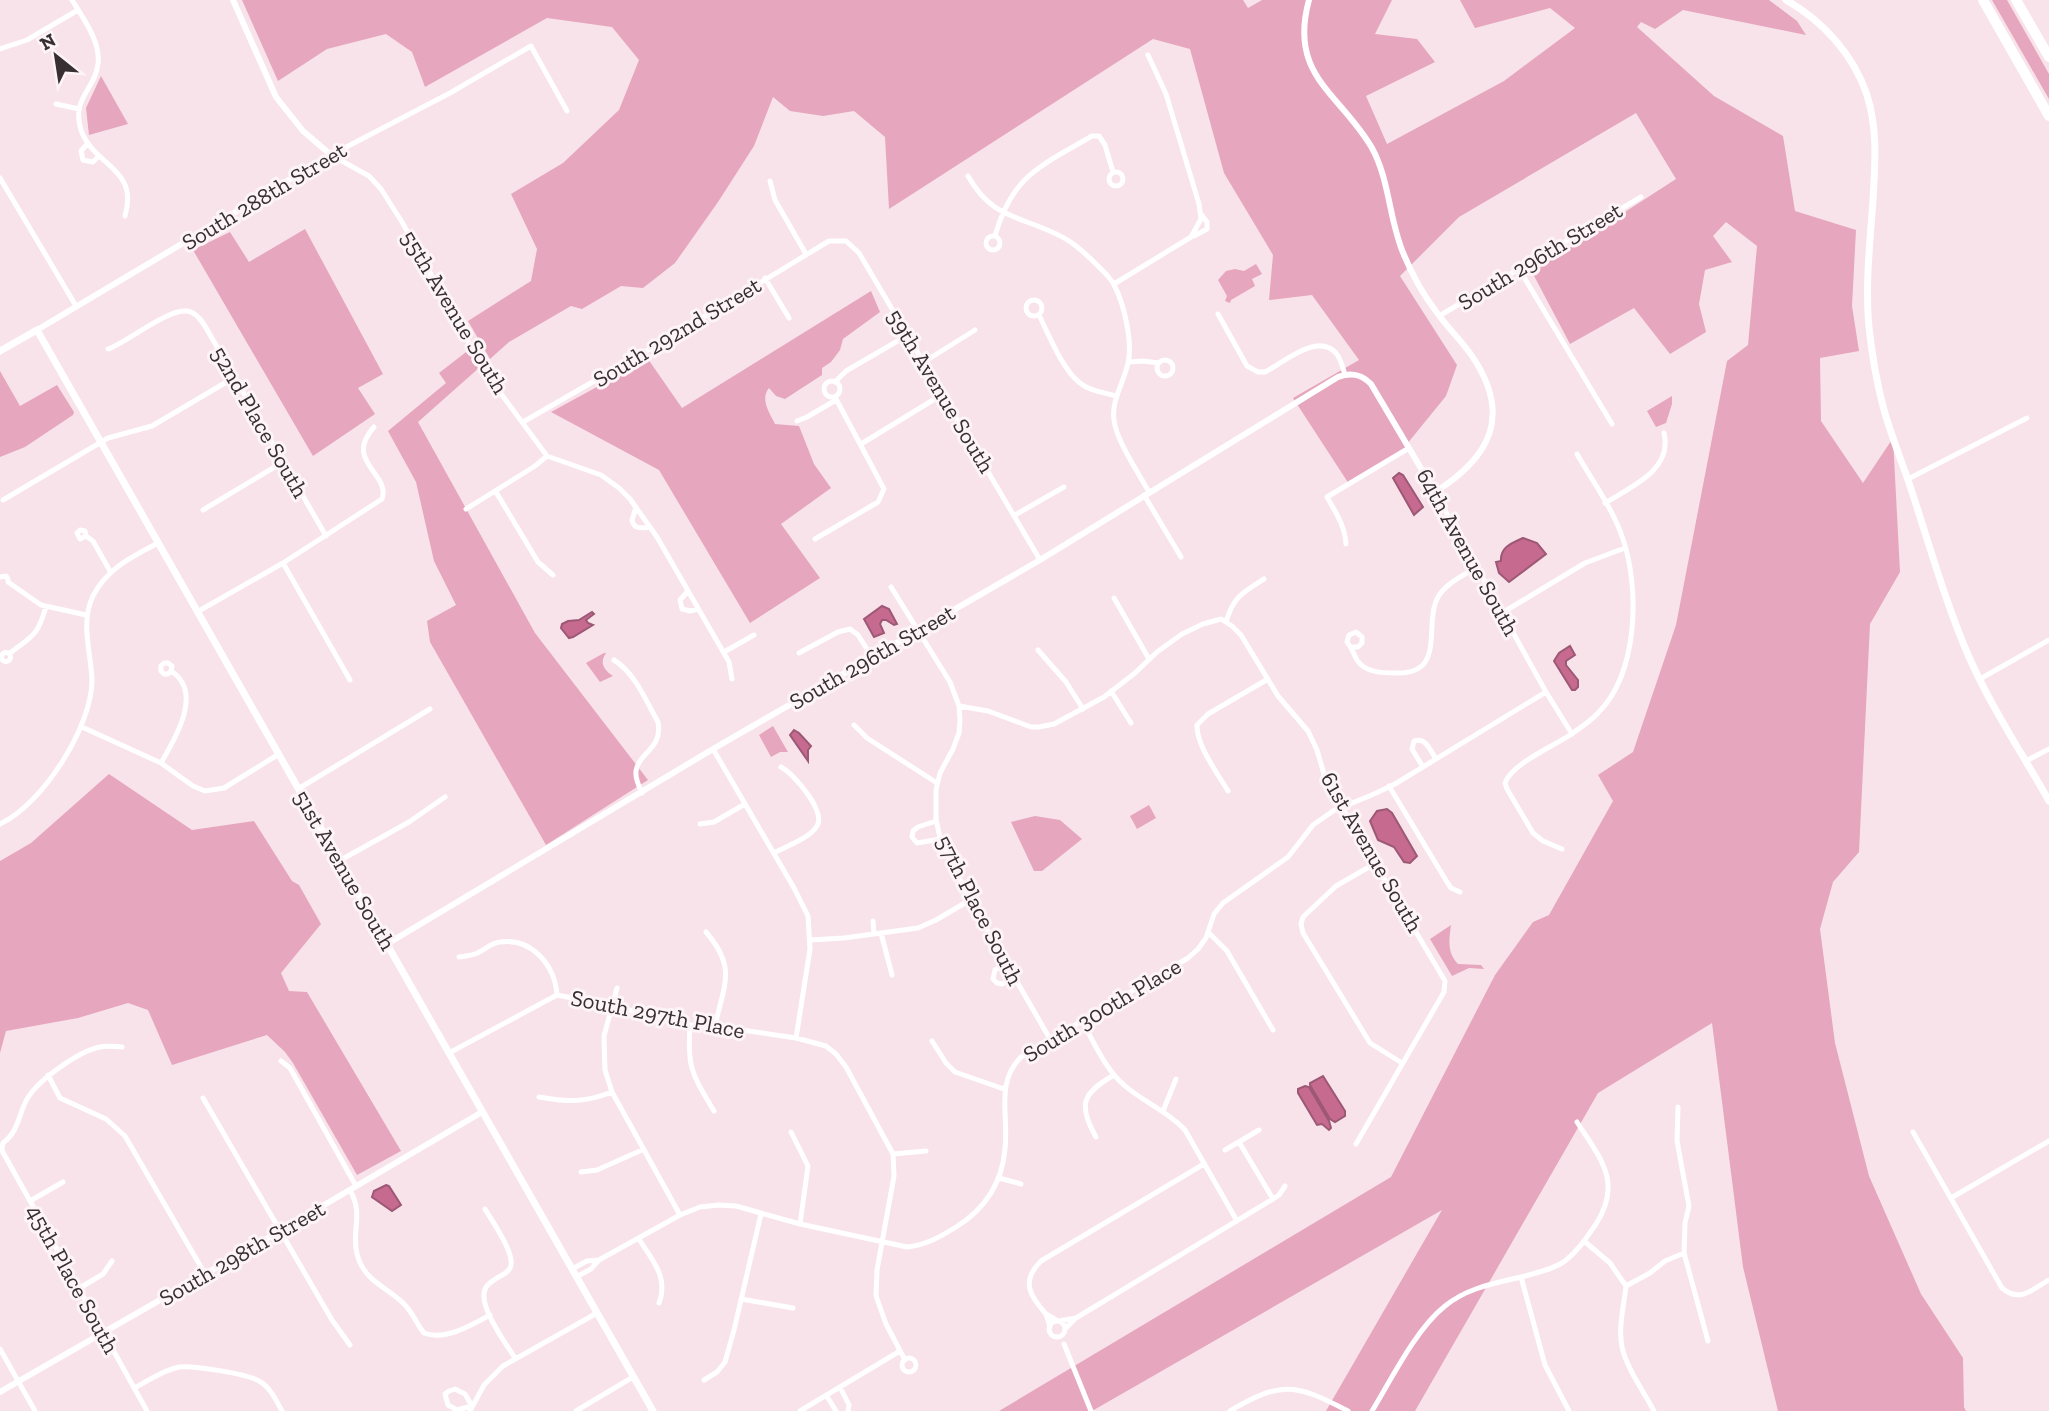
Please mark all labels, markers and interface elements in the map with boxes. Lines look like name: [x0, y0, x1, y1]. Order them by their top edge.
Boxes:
north arrow: [21, 21, 91, 91]
text: N: [36, 28, 60, 55]
street label: South 288th Street: [177, 136, 352, 256]
street label: South 296th Street: [1453, 196, 1628, 316]
street label: 55th Avenue South: [395, 225, 515, 399]
street label: South 292nd Street: [588, 271, 766, 393]
street label: 59th Avenue South: [881, 304, 1001, 478]
street label: 52nd Place South: [205, 341, 315, 503]
street label: 64th Avenue South: [1410, 464, 1526, 641]
street label: South 296th Street: [784, 598, 960, 716]
street label: 61st Avenue South: [1315, 767, 1429, 937]
street label: 51st Avenue South: [288, 785, 402, 955]
street label: 57th Place South: [930, 830, 1030, 990]
street label: South 300th Place: [1018, 952, 1186, 1068]
street label: South 297th Place: [569, 983, 747, 1045]
street label: South 298th Street: [154, 1194, 330, 1312]
street label: 45th Place South: [21, 1200, 126, 1358]

